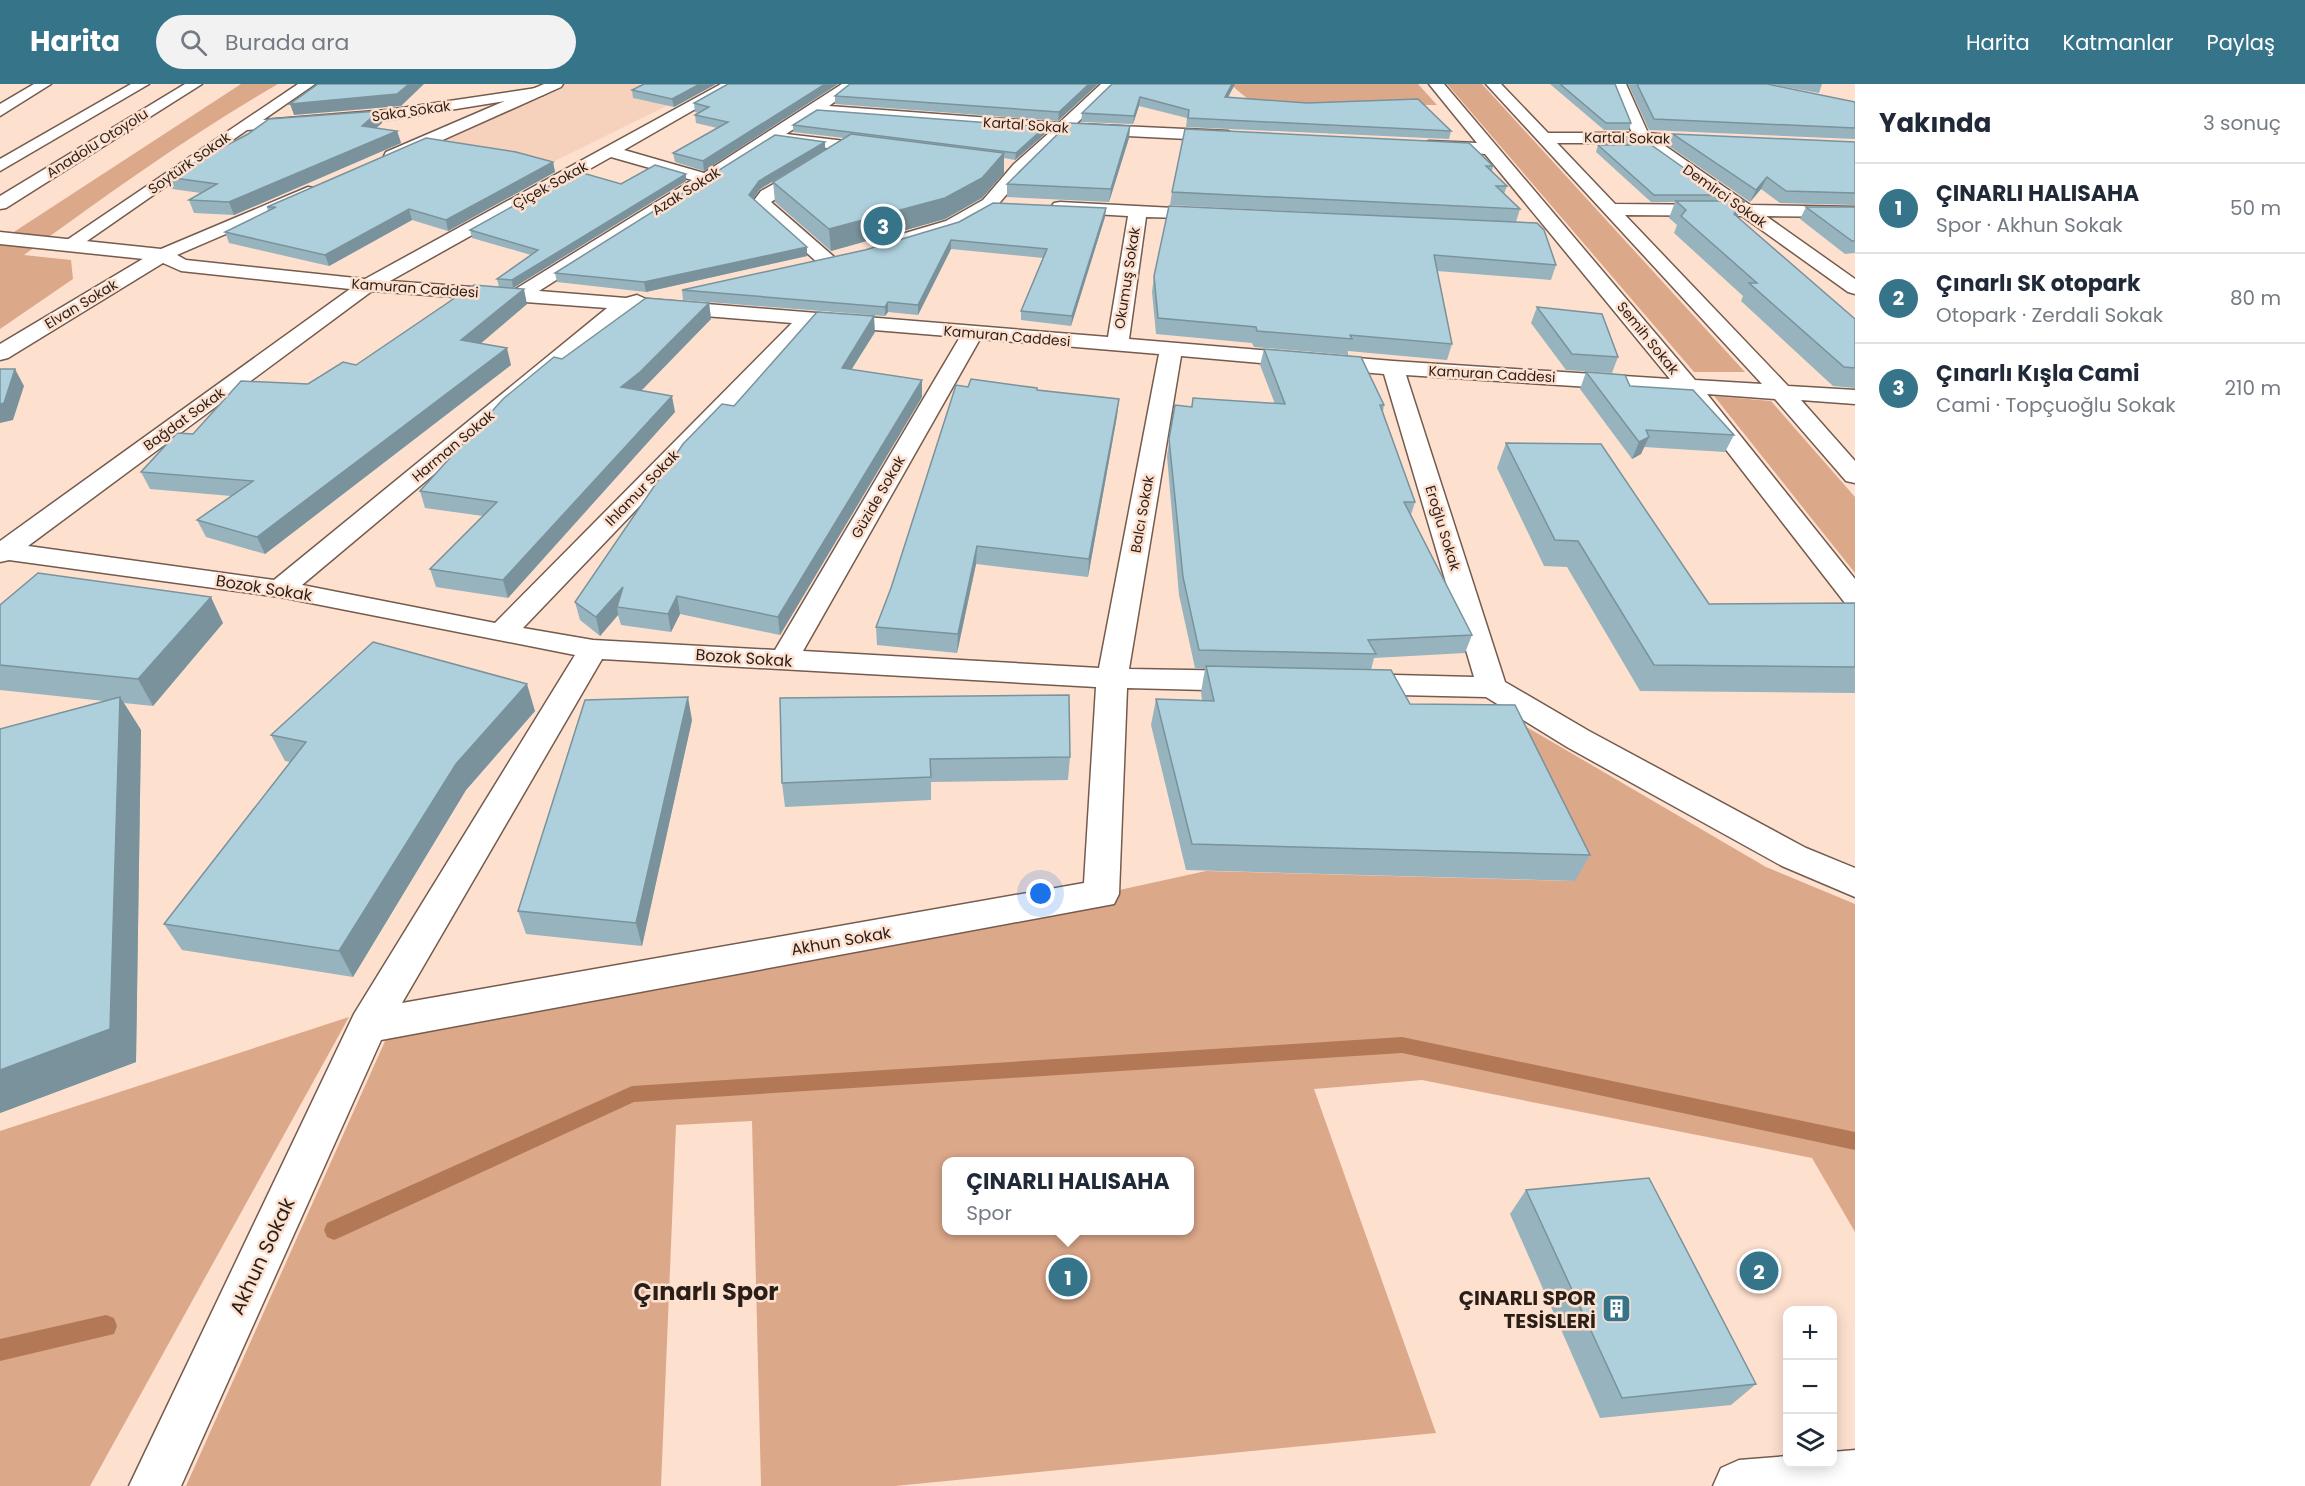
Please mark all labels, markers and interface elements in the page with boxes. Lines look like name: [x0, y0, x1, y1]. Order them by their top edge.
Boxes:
search box: [156, 15, 576, 69]
text: Harita: [30, 22, 120, 61]
icon: search: [177, 26, 210, 59]
text: Burada ara: [225, 27, 349, 58]
text: Harita: [1966, 28, 2030, 57]
text: Katmanlar: [2063, 28, 2173, 57]
text: Paylaş: [2206, 28, 2275, 57]
street label: Saka Sokak: [370, 95, 452, 126]
street label: Anadolu Otoyolu: [42, 104, 152, 182]
text: Yakında: [1879, 105, 1991, 141]
text: 3 sonuç: [2203, 109, 2281, 137]
street label: Kartal Sokak: [982, 112, 1070, 138]
street label: Soytürk Sokak: [144, 127, 235, 199]
street label: Kartal Sokak: [1584, 127, 1671, 149]
street label: Çiçek Sokak: [509, 156, 592, 214]
street label: Demirci Sokak: [1679, 160, 1772, 233]
street label: Azak Sokak: [648, 162, 725, 220]
text: ÇINARLI HALISAHA: [1936, 178, 2139, 209]
text: 1: [1895, 194, 1902, 222]
text: 50 m: [2230, 194, 2281, 222]
pin: 3: [864, 204, 902, 248]
text: Spor · Akhun Sokak: [1936, 211, 2123, 239]
street label: Okumuş Sokak: [1109, 225, 1145, 330]
text: Çınarlı SK otopark: [1936, 268, 2141, 299]
street label: Elvan Sokak: [41, 274, 122, 334]
street label: Kamuran Caddesi: [351, 274, 479, 302]
text: 2: [1893, 284, 1904, 312]
text: 80 m: [2230, 284, 2281, 312]
street label: Semih Sokak: [1612, 297, 1684, 379]
text: Otopark · Zerdali Sokak: [1936, 301, 2163, 329]
street label: Kamuran Caddesi: [943, 320, 1071, 352]
text: Çınarlı Kışla Cami: [1936, 358, 2139, 389]
street label: Kamuran Caddesi: [1428, 361, 1556, 387]
text: 3: [1892, 374, 1905, 402]
text: 210 m: [2225, 374, 2281, 402]
street label: Bağdat Sokak: [139, 382, 229, 455]
text: Cami · Topçuoğlu Sokak: [1936, 391, 2176, 419]
street label: Harman Sokak: [407, 405, 499, 486]
street label: Ihlamur Sokak: [601, 445, 684, 530]
street label: Güzide Sokak: [846, 451, 910, 542]
street label: Balcı Sokak: [1125, 473, 1159, 554]
street label: Eroğlu Sokak: [1421, 483, 1466, 574]
street label: Bozok Sokak: [214, 569, 314, 607]
street label: Bozok Sokak: [695, 643, 794, 673]
your location: [1026, 879, 1055, 908]
street label: Akhun Sokak: [789, 921, 893, 961]
popup: [942, 1157, 1194, 1235]
text: ÇINARLI HALISAHA: [966, 1166, 1170, 1197]
street label: Akhun Sokak: [223, 1192, 302, 1319]
text: Spor: [966, 1199, 1012, 1227]
pin: 2: [1740, 1248, 1778, 1294]
pin: 1: [1048, 1254, 1088, 1300]
district label: Çınarlı Spor: [633, 1275, 779, 1308]
place label: ÇINARLI SPOR TESİSLERİ: [1459, 1284, 1596, 1335]
building icon: ÇINARLI SPOR TESİSLERİ: [1601, 1293, 1633, 1325]
map controls: [1783, 1306, 1837, 1468]
button: +: [1783, 1306, 1837, 1360]
button: −: [1783, 1360, 1837, 1414]
button: layers: [1783, 1414, 1837, 1468]

